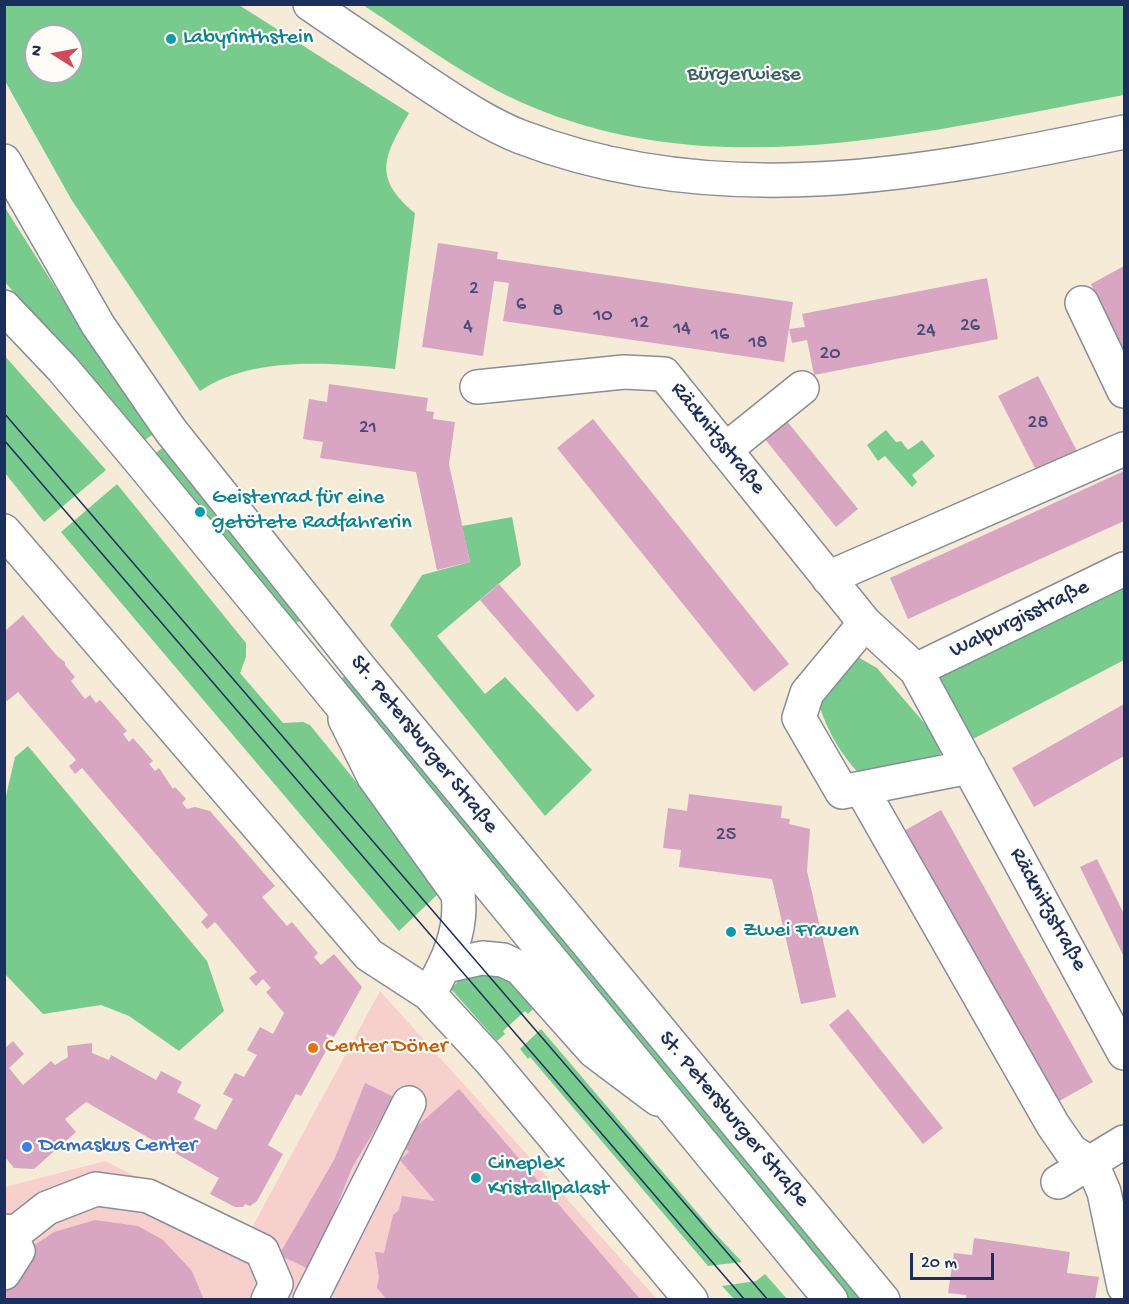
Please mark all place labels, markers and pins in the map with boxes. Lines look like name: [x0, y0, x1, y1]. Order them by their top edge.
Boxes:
place label: Labyrinthstein: [183, 26, 313, 52]
marker: Labyrinthstein: [164, 32, 178, 46]
place label: Geisterrad für eine getötete Radfahrerin: [212, 486, 412, 538]
marker: Geisterrad für eine getötete Radfahrerin: [193, 505, 207, 519]
place label: Zwei Frauen: [743, 919, 859, 945]
marker: Zwei Frauen: [724, 925, 738, 939]
place label: Center Döner: [325, 1035, 447, 1061]
marker: Center Döner: [306, 1041, 320, 1055]
place label: Damaskus Center: [39, 1134, 197, 1160]
marker: Damaskus Center: [20, 1140, 34, 1154]
place label: Cineplex Kristallpalast: [488, 1152, 609, 1204]
marker: Cineplex Kristallpalast: [469, 1171, 483, 1185]

